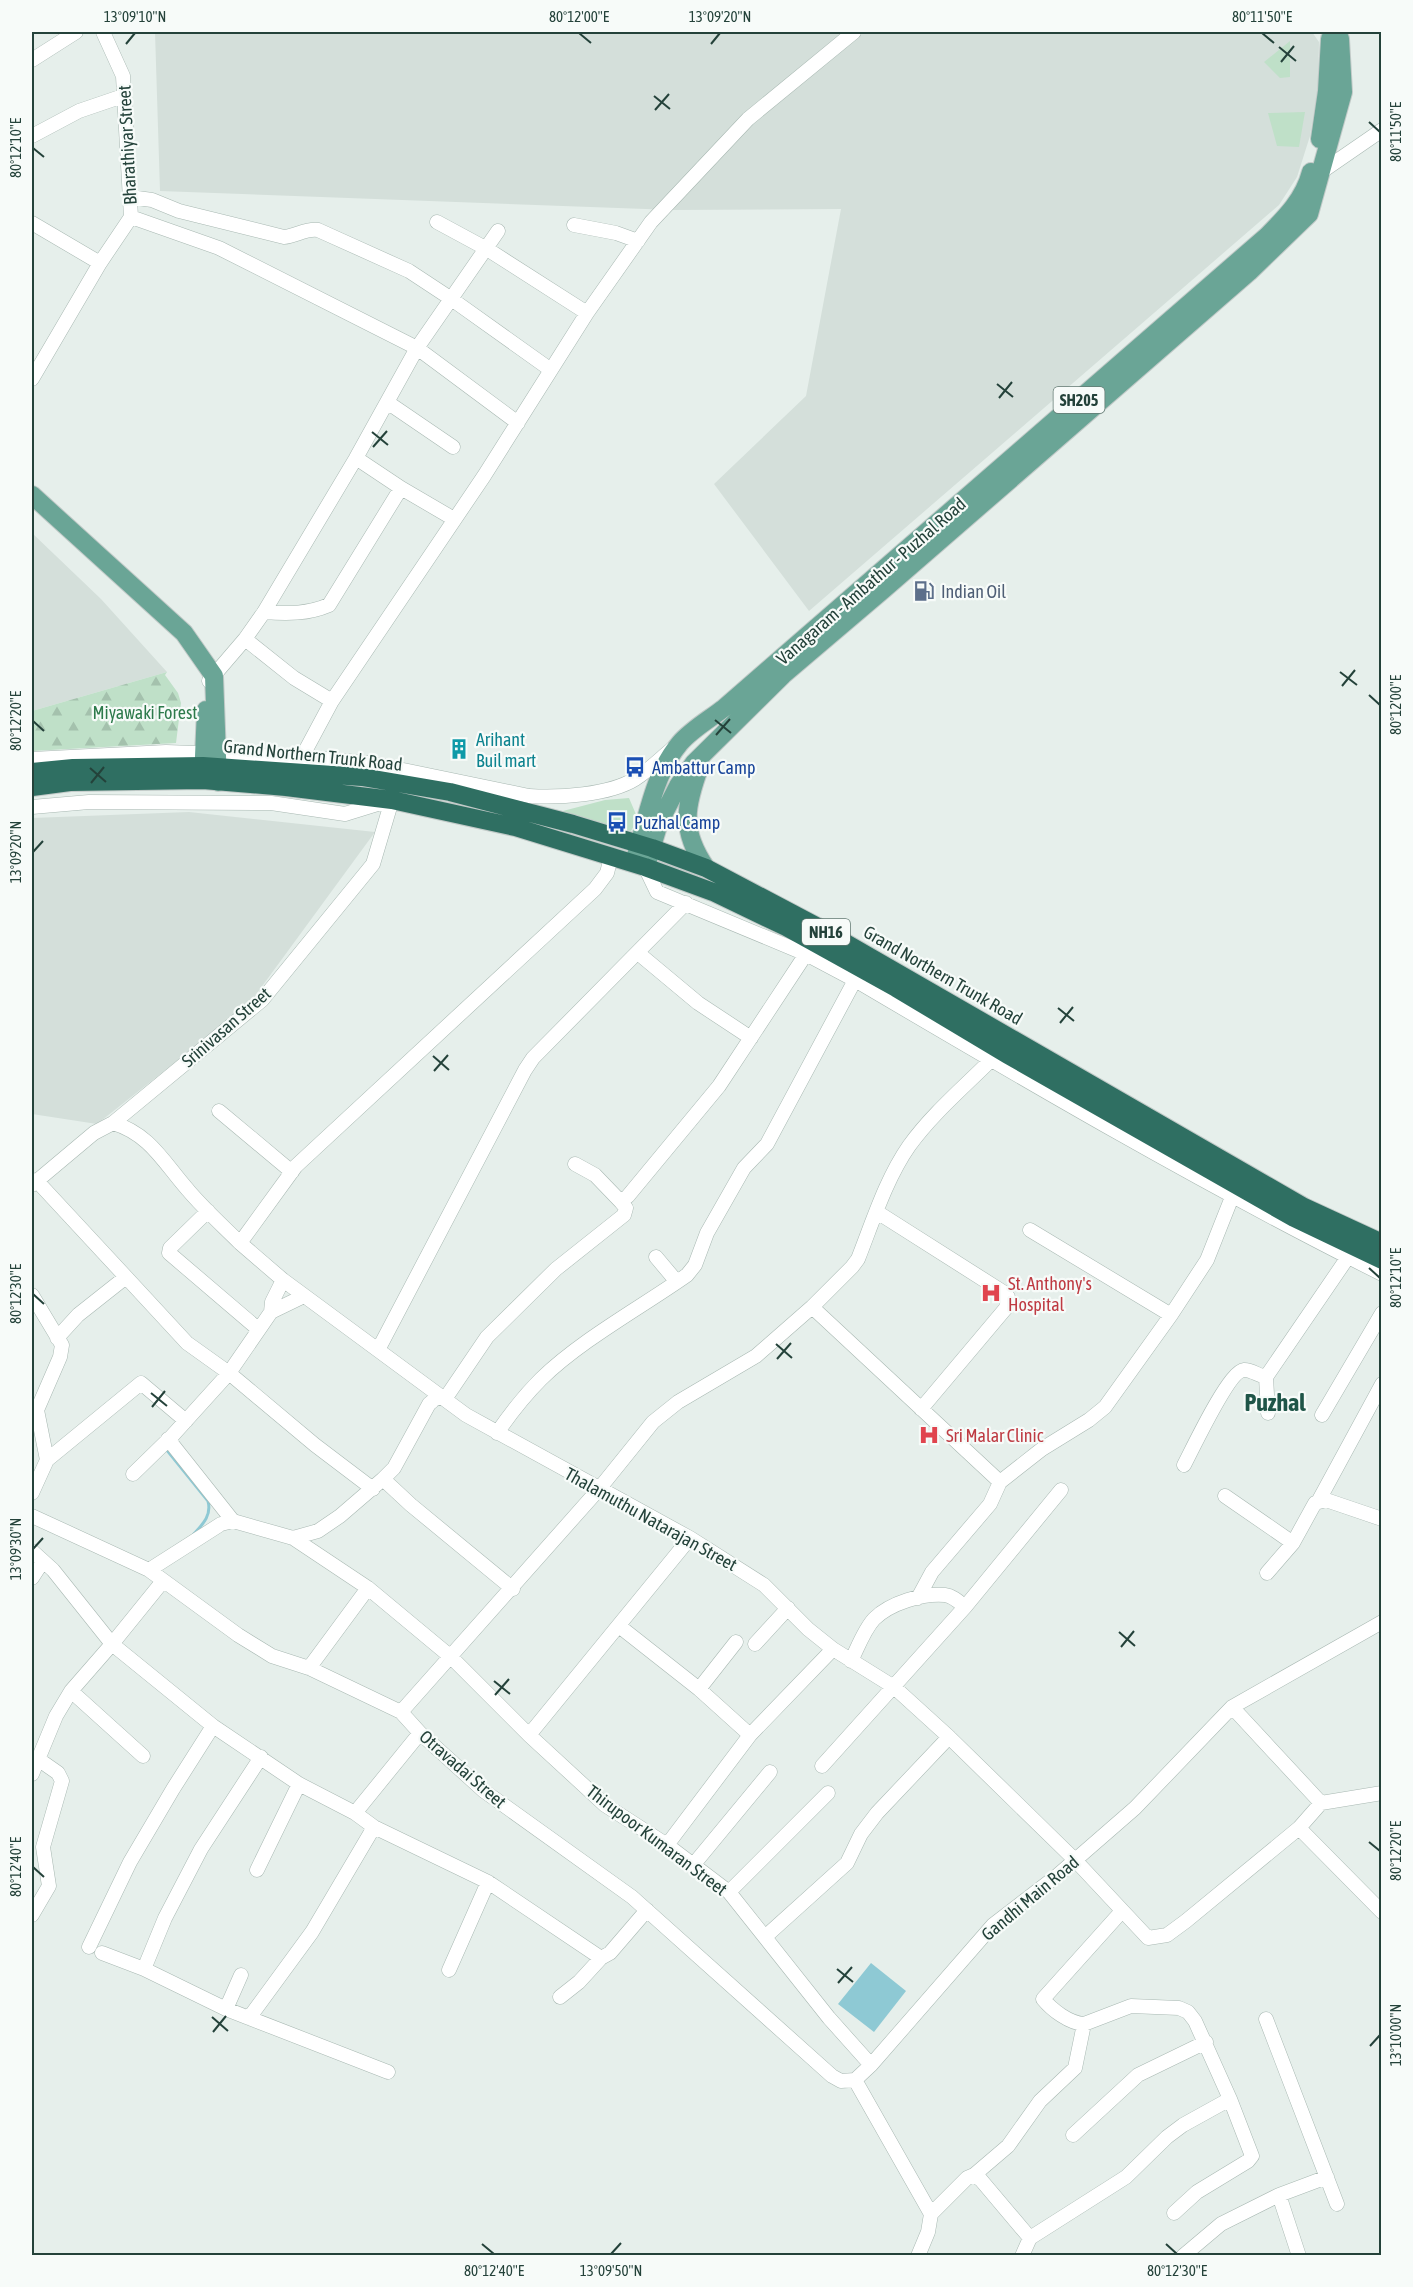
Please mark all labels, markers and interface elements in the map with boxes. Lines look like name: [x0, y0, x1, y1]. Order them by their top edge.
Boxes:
text: 13°09'10"N: [104, 8, 166, 25]
text: 80°12'00"E: [549, 8, 610, 25]
text: 13°09'20"N: [689, 8, 751, 25]
text: 80°11'50"E: [1232, 8, 1293, 25]
street label: Bharathiyar Street: [113, 85, 141, 205]
text: 80°11'50"E: [1387, 101, 1404, 162]
text: 80°12'10"E: [7, 117, 24, 178]
road number: SH205: [1054, 387, 1104, 413]
street label: Vanagaram - Ambathur - Puzhal Road: [772, 493, 970, 669]
fuel station icon: Indian Oil: [912, 579, 936, 603]
place label: Indian Oil: [941, 581, 1006, 602]
text: 80°12'00"E: [1387, 674, 1404, 735]
text: 80°12'20"E: [7, 690, 24, 751]
park label: Miyawaki Forest: [92, 702, 198, 723]
place label: Arihant Buil mart: [476, 729, 536, 771]
street label: Grand Northern Trunk Road: [223, 735, 403, 775]
building icon: Arihant Buil mart: [447, 737, 471, 761]
bus stop icon: Ambattur Camp: [623, 755, 647, 779]
place label: Ambattur Camp: [652, 757, 755, 778]
bus stop icon: Puzhal Camp: [605, 810, 629, 834]
place label: Puzhal Camp: [634, 812, 720, 833]
text: 13°09'20"N: [7, 821, 24, 883]
road number: NH16: [802, 919, 850, 945]
street label: Grand Northern Trunk Road: [860, 921, 1026, 1029]
street label: Srinivasan Street: [177, 983, 275, 1071]
text: 80°12'10"E: [1387, 1247, 1404, 1308]
text: 80°12'30"E: [7, 1263, 24, 1324]
place label: St. Anthony's Hospital: [1008, 1273, 1092, 1315]
hospital icon: St. Anthony's Hospital: [979, 1281, 1003, 1305]
district label: Puzhal: [1244, 1389, 1306, 1416]
hospital icon: Sri Malar Clinic: [917, 1423, 941, 1447]
place label: Sri Malar Clinic: [946, 1425, 1044, 1446]
street label: Thalamuthu Natarajan Street: [561, 1463, 741, 1575]
text: 13°09'30"N: [7, 1518, 24, 1580]
street label: Otravadai Street: [415, 1726, 511, 1812]
street label: Thirupoor Kumaran Street: [583, 1780, 731, 1900]
text: 80°12'20"E: [1387, 1820, 1404, 1881]
text: 80°12'40"E: [7, 1836, 24, 1897]
street label: Gandhi Main Road: [977, 1851, 1083, 1945]
text: 13°10'00"N: [1387, 2004, 1404, 2066]
text: 80°12'40"E: [464, 2262, 525, 2279]
text: 13°09'50"N: [580, 2262, 642, 2279]
text: 80°12'30"E: [1147, 2262, 1208, 2279]

